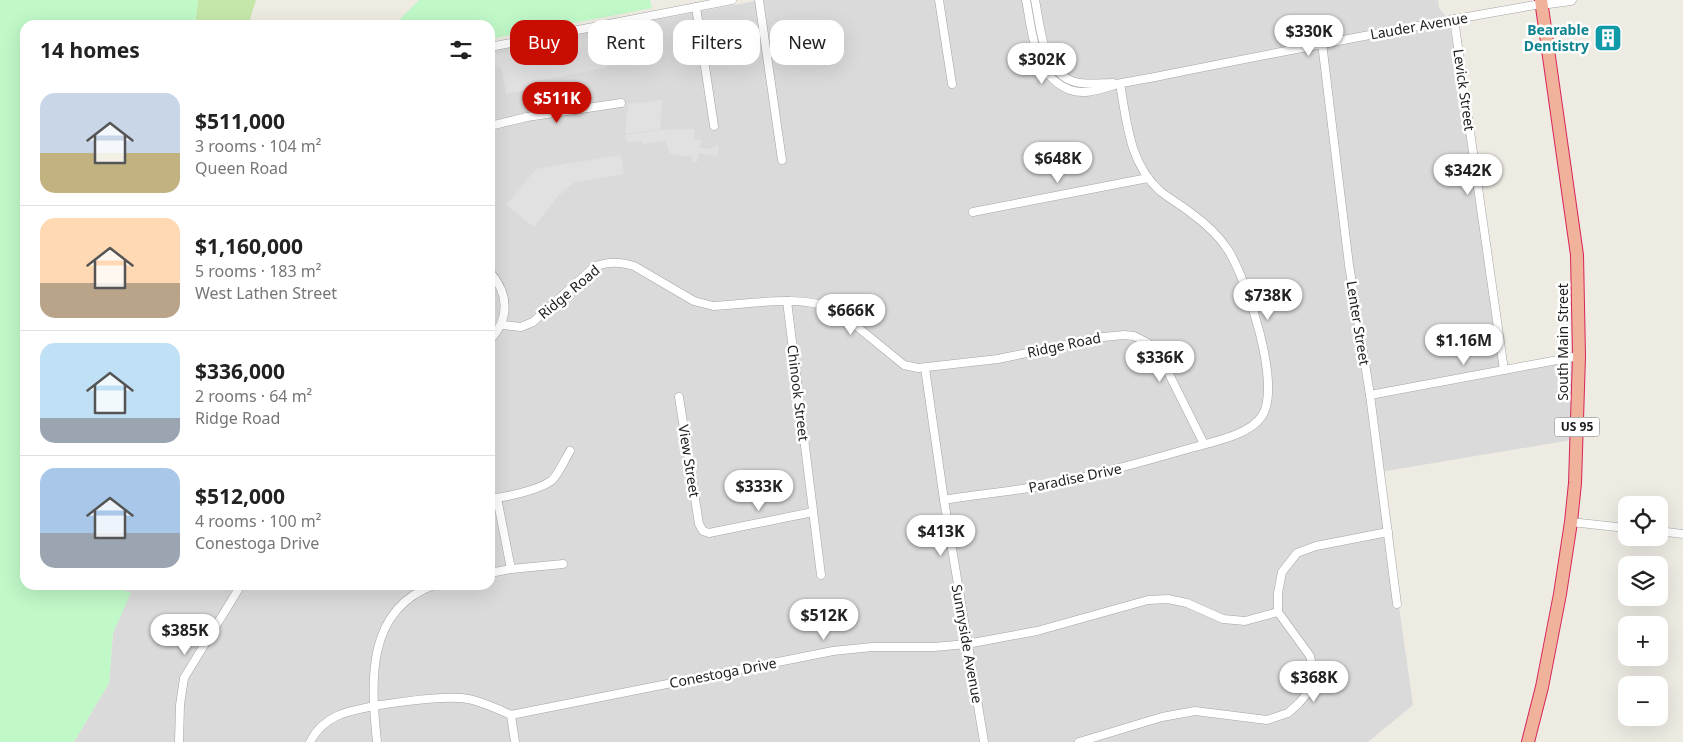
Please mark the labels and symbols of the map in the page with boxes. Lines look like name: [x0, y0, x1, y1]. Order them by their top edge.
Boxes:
street label: Lauder Avenue: [1369, 8, 1469, 43]
pin: $330K: [1274, 15, 1344, 57]
place label: Bearable Dentistry: [1524, 20, 1589, 55]
building icon: Bearable Dentistry: [1593, 23, 1623, 53]
pin: $302K: [1007, 42, 1077, 85]
street label: Levick Street: [1449, 48, 1480, 132]
pin: $511K: [522, 82, 592, 124]
pin: $648K: [1023, 142, 1093, 184]
pin: $342K: [1433, 154, 1503, 196]
street label: Ridge Road: [534, 260, 603, 323]
pin: $738K: [1233, 278, 1303, 321]
street label: Lenter Street: [1342, 279, 1375, 367]
street label: South Main Street: [1553, 283, 1572, 401]
pin: $666K: [816, 294, 886, 336]
pin: $1.16M: [1423, 324, 1505, 366]
street label: Ridge Road: [1025, 327, 1102, 362]
pin: $336K: [1125, 340, 1195, 383]
street label: Chinook Street: [783, 344, 814, 442]
road number: US 95: [1554, 418, 1600, 437]
street label: View Street: [674, 423, 705, 499]
street label: Paradise Drive: [1027, 458, 1123, 497]
pin: $333K: [724, 470, 794, 512]
pin: $413K: [906, 514, 976, 557]
street label: Sunnyside Avenue: [948, 583, 987, 705]
pin: $512K: [789, 598, 859, 641]
pin: $385K: [150, 614, 220, 656]
street label: Conestoga Drive: [668, 653, 778, 692]
pin: $368K: [1279, 660, 1349, 703]

